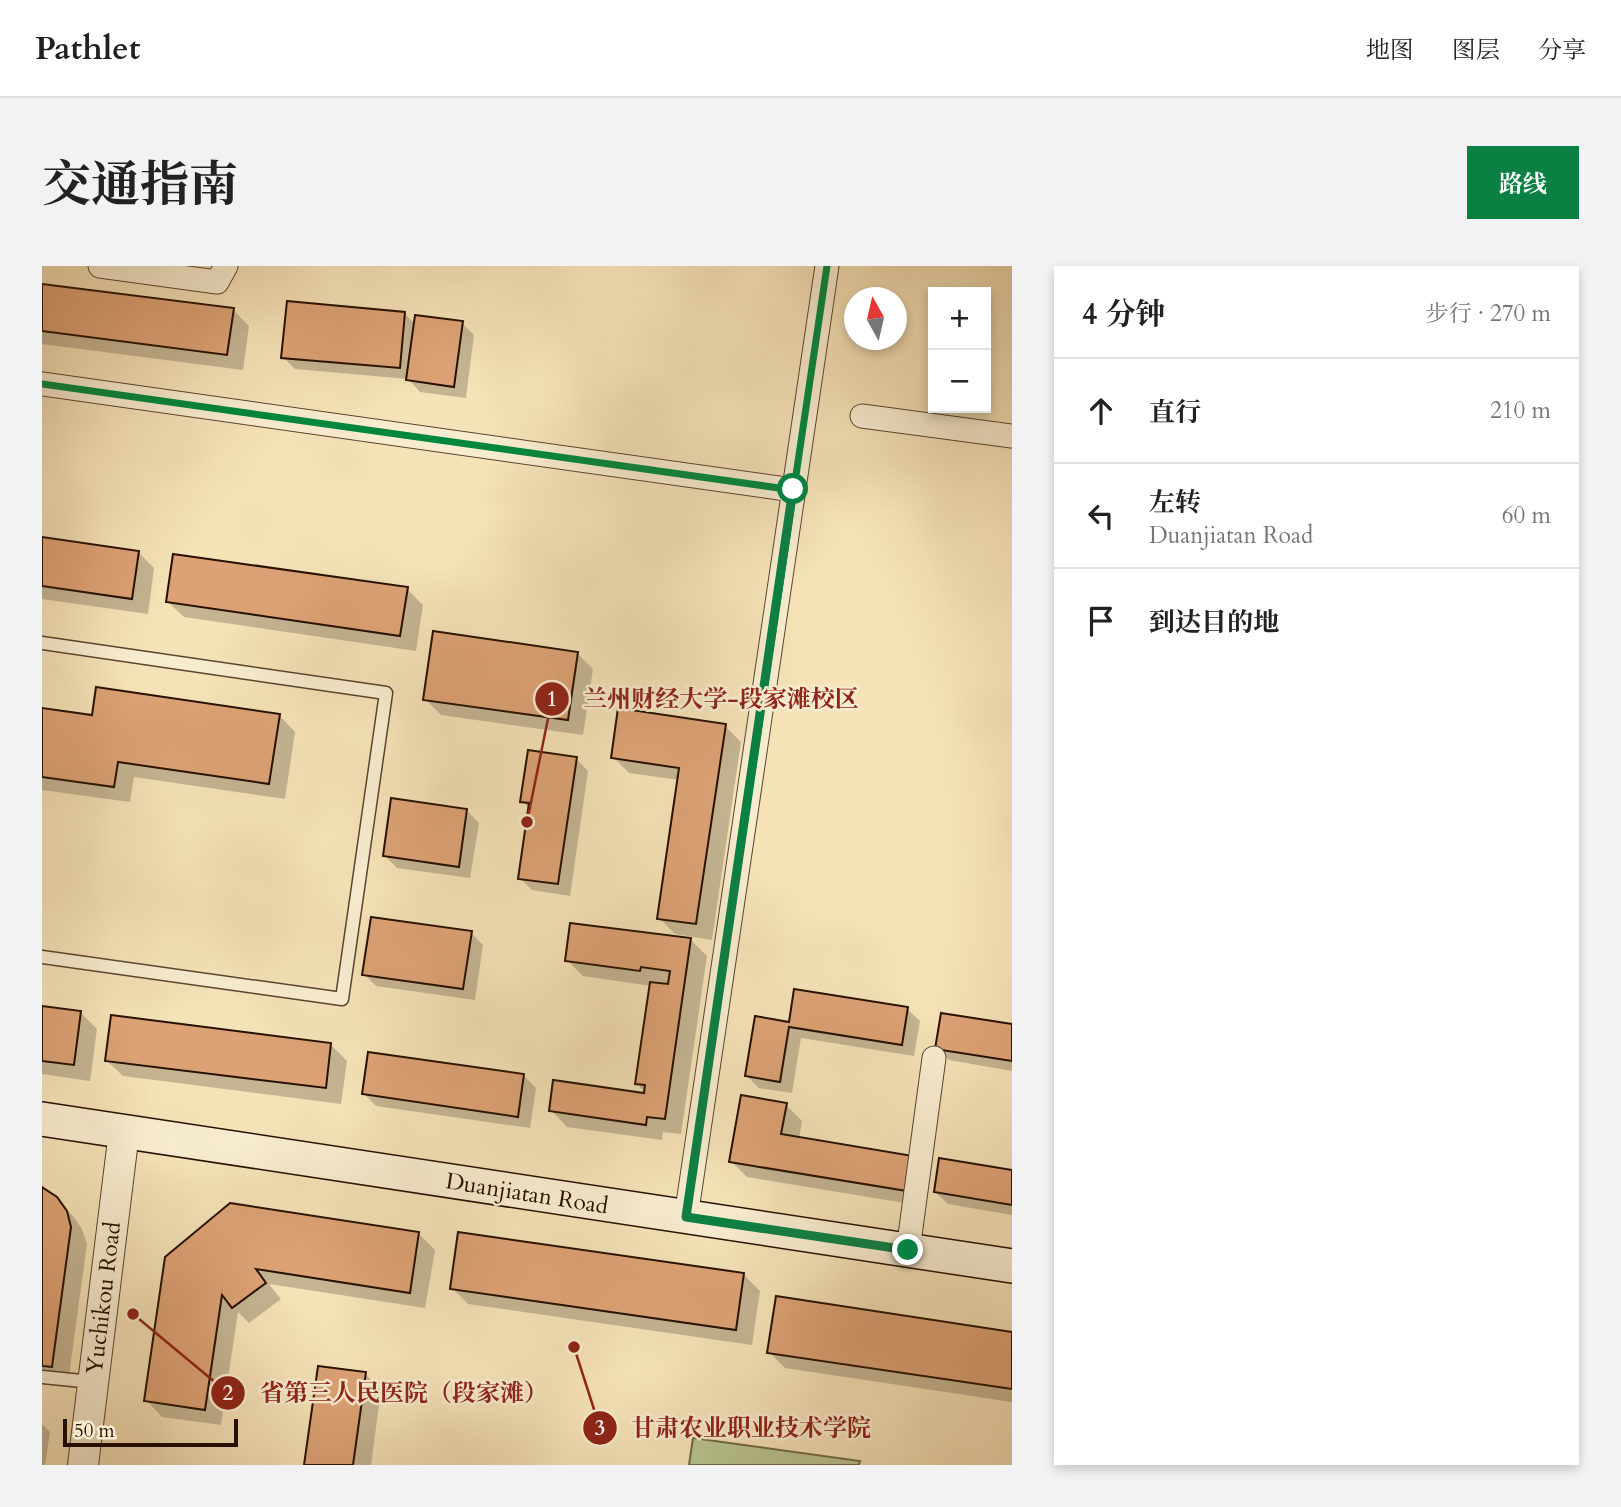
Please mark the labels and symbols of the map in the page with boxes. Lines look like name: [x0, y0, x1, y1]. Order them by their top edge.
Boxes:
north arrow: [844, 287, 907, 350]
route start: [777, 473, 808, 504]
callout: 兰州财经大学-段家滩校区: [534, 676, 873, 721]
text: 兰州财经大学-段家滩校区: [583, 683, 859, 716]
text: 1: [547, 685, 557, 714]
street label: Duanjiatan Road: [443, 1165, 611, 1222]
street label: Yuchikou Road: [79, 1219, 128, 1376]
route end: [892, 1234, 923, 1265]
callout: 省第三人民医院（段家滩）: [211, 1371, 562, 1416]
text: 省第三人民医院（段家滩）: [260, 1377, 548, 1410]
text: 2: [223, 1379, 234, 1408]
callout: 甘肃农业职业技术学院: [582, 1406, 885, 1451]
text: 甘肃农业职业技术学院: [631, 1412, 871, 1445]
text: 3: [595, 1414, 605, 1443]
scale bar: [63, 1416, 238, 1448]

